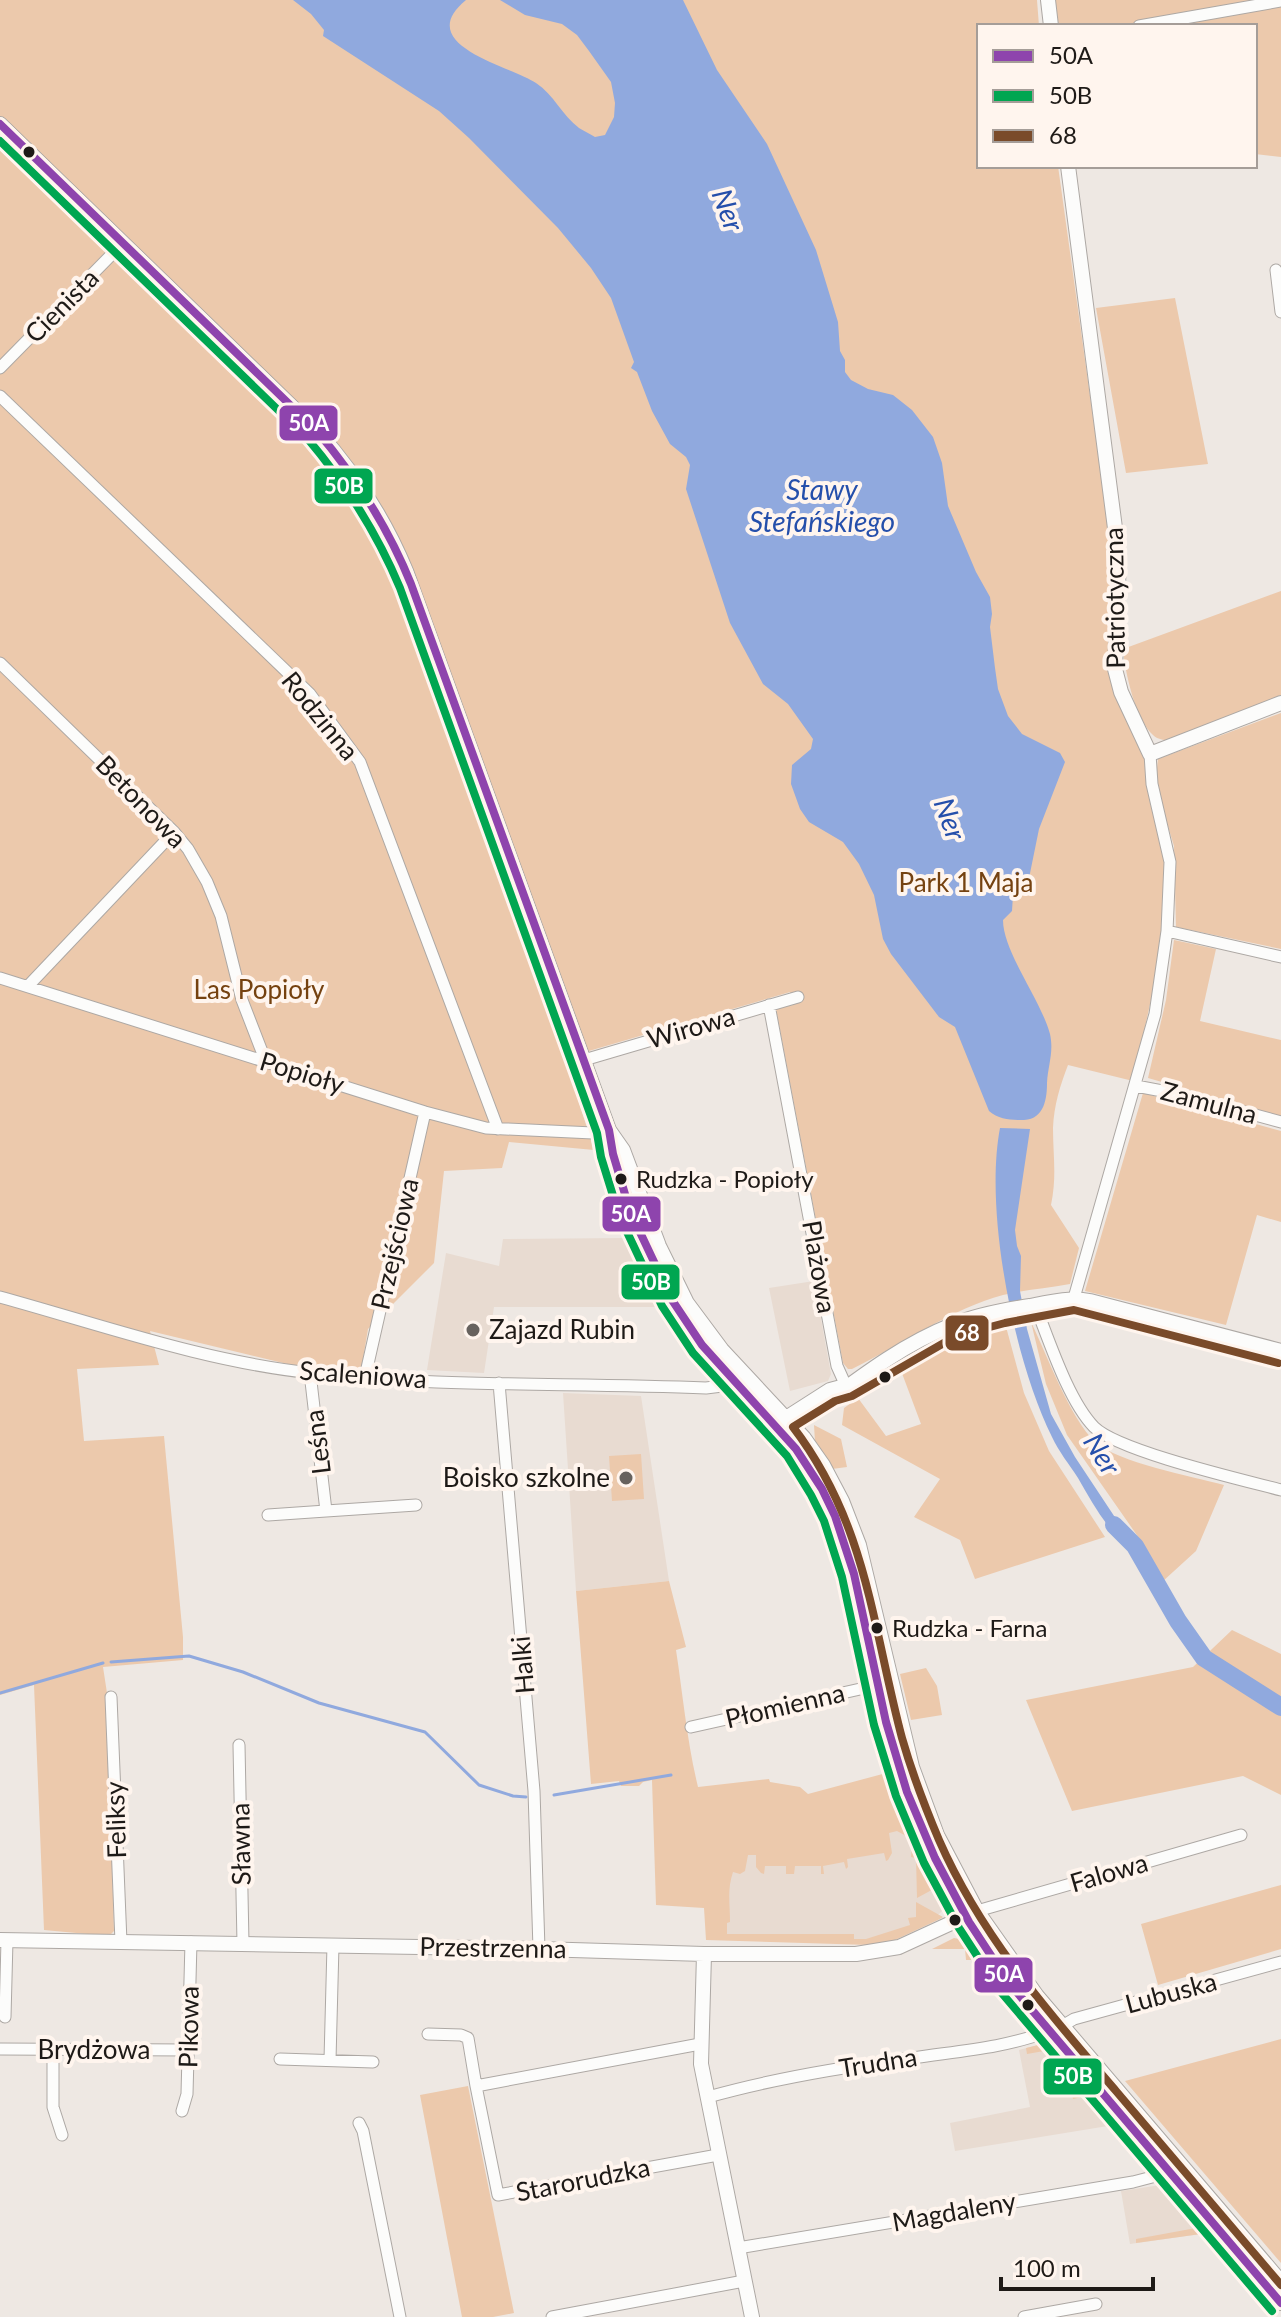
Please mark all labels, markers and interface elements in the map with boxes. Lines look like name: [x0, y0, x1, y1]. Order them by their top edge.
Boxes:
legend: [977, 24, 1257, 168]
text: 50A: [1049, 40, 1094, 69]
text: 50B: [1049, 80, 1092, 109]
text: 68: [1049, 120, 1077, 149]
unlabelled marker: [21, 144, 37, 160]
water label: Ner: [706, 184, 752, 236]
street label: Cienista: [18, 262, 105, 349]
line badge: 50A: [278, 404, 339, 442]
text: 50A: [289, 409, 330, 436]
line badge: 50B: [313, 467, 374, 505]
text: 50B: [324, 472, 364, 499]
water label: Stawy Stefańskiego: [749, 472, 895, 538]
street label: Patriotyczna: [1097, 527, 1131, 669]
street label: Rodzinna: [275, 665, 366, 766]
street label: Betonowa: [90, 748, 194, 854]
water label: Ner: [928, 793, 974, 845]
park label: Park 1 Maja: [898, 866, 1034, 898]
park label: Las Popioły: [194, 973, 325, 1005]
street label: Wirowa: [643, 999, 738, 1055]
street label: Popioły: [256, 1044, 349, 1100]
street label: Zamulna: [1158, 1074, 1261, 1130]
place label: Rudzka - Popioły: [636, 1164, 814, 1193]
marker: Rudzka - Popioły: [613, 1171, 629, 1187]
street label: Przejściowa: [363, 1175, 425, 1313]
line badge: 50A: [601, 1195, 662, 1233]
text: 50A: [611, 1200, 652, 1227]
street label: Plażowa: [796, 1218, 844, 1316]
line badge: 50B: [620, 1263, 681, 1301]
text: 50B: [631, 1268, 671, 1295]
place label: Zajazd Rubin: [489, 1313, 635, 1345]
line badge: 68: [944, 1314, 990, 1352]
text: 68: [954, 1319, 980, 1346]
marker: Zajazd Rubin: [464, 1321, 482, 1339]
street label: Scaleniowa: [298, 1354, 428, 1394]
unlabelled marker: [877, 1369, 893, 1385]
street label: Leśna: [297, 1408, 337, 1476]
water label: Ner: [1077, 1426, 1129, 1481]
place label: Boisko szkolne: [443, 1461, 610, 1493]
marker: Boisko szkolne: [617, 1469, 635, 1487]
place label: Rudzka - Farna: [892, 1613, 1047, 1642]
marker: Rudzka - Farna: [869, 1620, 885, 1636]
street label: Halki: [504, 1635, 540, 1695]
street label: Płomienna: [722, 1676, 848, 1734]
street label: Feliksy: [98, 1780, 132, 1859]
street label: Sławna: [223, 1802, 257, 1886]
street label: Falowa: [1066, 1846, 1151, 1898]
unlabelled marker: [947, 1912, 963, 1928]
street label: Przestrzenna: [419, 1930, 567, 1964]
line badge: 50A: [973, 1956, 1034, 1994]
text: 50A: [984, 1960, 1025, 1987]
street label: Lubuska: [1121, 1964, 1220, 2020]
street label: Pikowa: [171, 1986, 205, 2068]
unlabelled marker: [1020, 1997, 1036, 2013]
street label: Brydżowa: [38, 2033, 150, 2065]
street label: Trudna: [837, 2040, 919, 2084]
line badge: 50B: [1042, 2057, 1103, 2096]
text: 50B: [1053, 2062, 1093, 2089]
street label: Starorudzka: [513, 2150, 653, 2208]
street label: Magdaleny: [890, 2184, 1019, 2238]
scale bar: [1001, 2241, 1153, 2291]
text: 100 m: [1013, 2253, 1081, 2282]

